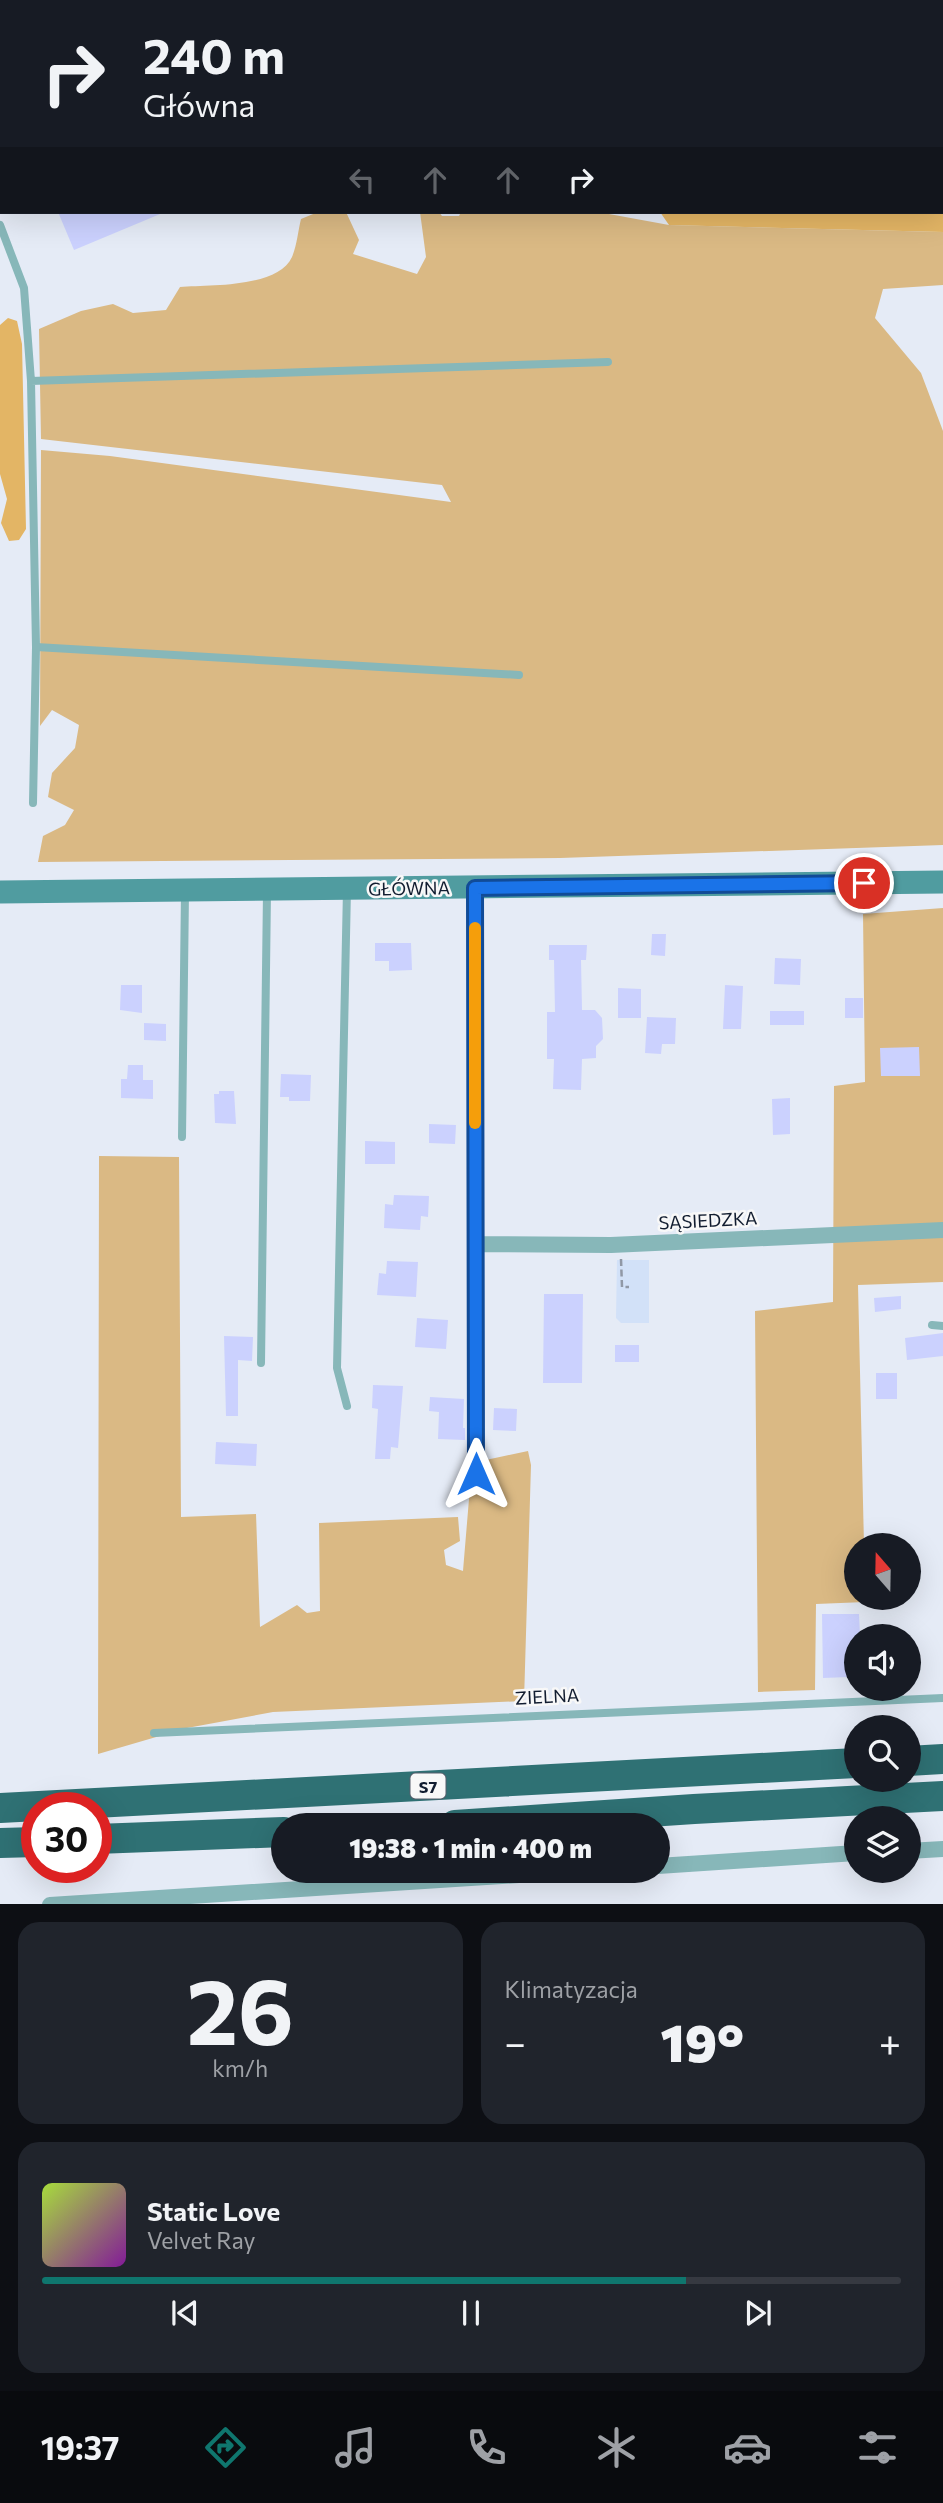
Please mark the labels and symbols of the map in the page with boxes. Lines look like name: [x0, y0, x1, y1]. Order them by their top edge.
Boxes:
pin: [834, 853, 894, 913]
street label: GŁÓWNA: [368, 876, 450, 900]
street label: SĄSIEDZKA: [658, 1206, 758, 1234]
position arrow: [439, 1437, 513, 1511]
north arrow: [844, 1533, 920, 1610]
street label: ZIELNA: [514, 1683, 580, 1709]
road number: S7: [410, 1774, 446, 1798]
speed limit sign: 30: [21, 1792, 112, 1883]

